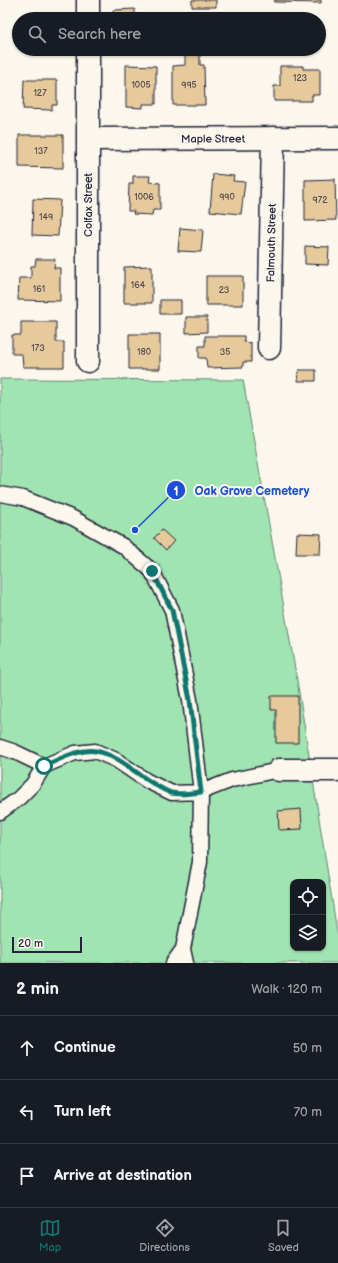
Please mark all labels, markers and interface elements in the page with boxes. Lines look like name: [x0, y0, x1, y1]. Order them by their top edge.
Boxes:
search box: [12, 12, 326, 56]
icon: search: [26, 23, 48, 45]
text: Search here: [58, 25, 141, 44]
house number: 123: [293, 73, 308, 84]
house number: 1005: [131, 80, 151, 91]
house number: 995: [181, 80, 197, 91]
house number: 127: [33, 88, 47, 99]
street label: Maple Street: [181, 132, 246, 146]
house number: 137: [34, 146, 48, 157]
street label: Colfax Street: [82, 172, 95, 237]
house number: 1006: [134, 192, 154, 203]
house number: 990: [219, 192, 235, 203]
house number: 972: [313, 195, 328, 206]
street label: Falmouth Street: [264, 203, 279, 283]
house number: 149: [39, 212, 53, 223]
house number: 164: [131, 280, 146, 291]
house number: 161: [33, 284, 45, 295]
house number: 23: [219, 285, 230, 296]
house number: 173: [31, 343, 45, 354]
house number: 180: [137, 347, 151, 358]
house number: 35: [220, 347, 230, 358]
callout: Oak Grove Cemetery: [166, 478, 317, 502]
text: 1: [173, 484, 179, 499]
text: Oak Grove Cemetery: [195, 484, 310, 499]
route end: [143, 562, 161, 580]
route start: [35, 757, 53, 775]
map controls: [290, 879, 326, 951]
button: locate: [290, 879, 326, 915]
button: layers: [290, 915, 326, 951]
scale bar: [12, 935, 82, 954]
text: 20 m: [18, 937, 43, 950]
text: 2 min: [16, 979, 59, 999]
text: Walk · 120 m: [251, 981, 322, 997]
icon: ahead: [16, 1037, 38, 1059]
text: Continue: [54, 1038, 116, 1057]
text: 50 m: [293, 1040, 322, 1056]
icon: left: [16, 1101, 38, 1123]
text: Turn left: [54, 1102, 111, 1121]
text: 70 m: [294, 1104, 322, 1120]
icon: arrive: [16, 1165, 38, 1187]
text: Arrive at destination: [54, 1166, 192, 1185]
tab: Map: [39, 1217, 61, 1254]
tab: Directions: [139, 1217, 190, 1254]
tab: Saved: [268, 1217, 299, 1254]

